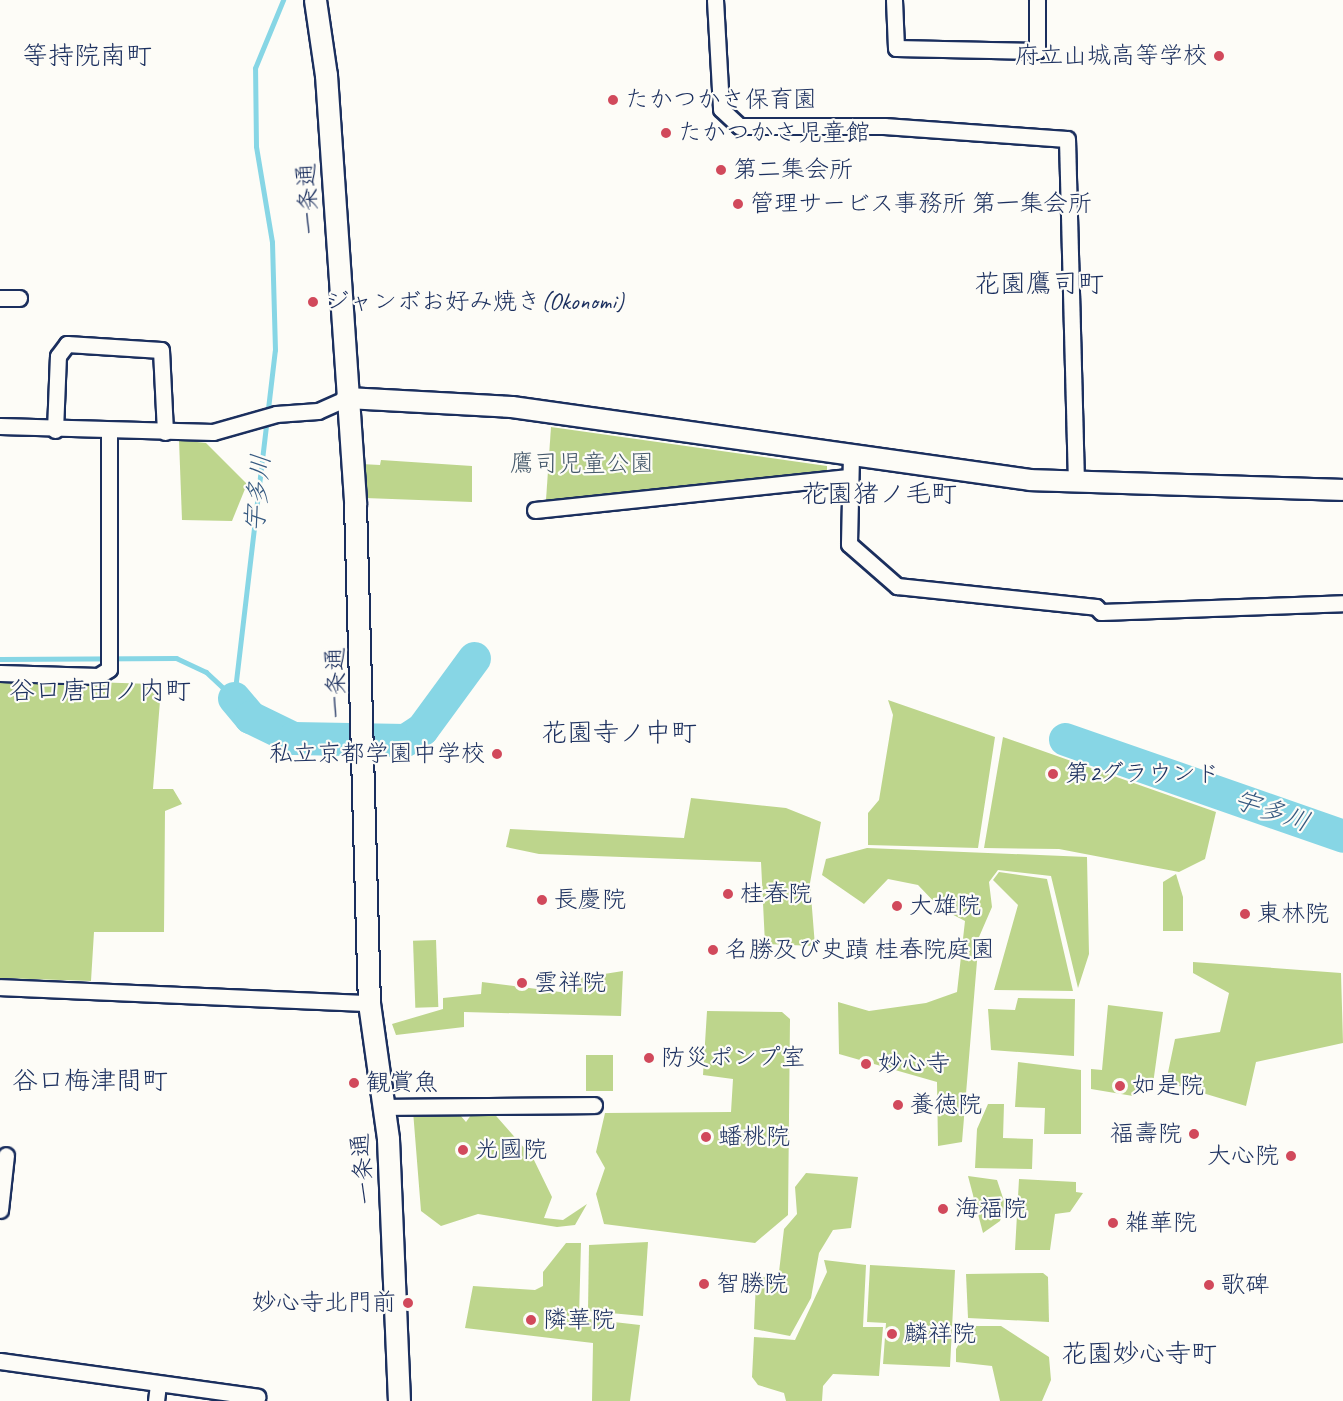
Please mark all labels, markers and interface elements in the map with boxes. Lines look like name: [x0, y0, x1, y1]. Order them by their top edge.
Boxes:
district label: 等持院南町: [22, 40, 152, 72]
place label: 府立山城高等学校: [1015, 42, 1207, 70]
marker: 府立山城高等学校: [1212, 49, 1226, 63]
place label: たかつかさ保育園: [625, 86, 817, 114]
marker: たかつかさ保育園: [606, 93, 620, 107]
place label: たかつかさ児童館: [678, 119, 870, 147]
marker: たかつかさ児童館: [659, 126, 673, 140]
place label: 第二集会所: [733, 156, 853, 184]
street label: 一条通: [292, 162, 324, 236]
marker: 第二集会所: [714, 163, 728, 177]
place label: 管理サービス事務所 第一集会所: [750, 190, 1092, 218]
marker: 管理サービス事務所 第一集会所: [731, 197, 745, 211]
district label: 花園鷹司町: [974, 268, 1104, 300]
place label: ジャンボお好み焼き(Okonomi): [325, 288, 624, 316]
marker: ジャンボお好み焼き(Okonomi): [306, 295, 320, 309]
park label: 鷹司児童公園: [510, 450, 654, 478]
water label: 宇多川: [239, 453, 277, 533]
district label: 花園猪ノ毛町: [801, 478, 957, 510]
street label: 一条通: [321, 647, 351, 719]
district label: 谷口唐田ノ内町: [9, 675, 191, 707]
district label: 花園寺ノ中町: [541, 717, 697, 749]
place label: 私立京都学園中学校: [269, 740, 485, 768]
marker: 私立京都学園中学校: [490, 747, 504, 761]
place label: 第2グラウンド: [1065, 760, 1220, 788]
marker: 第2グラウンド: [1046, 767, 1060, 781]
water label: 宇多川: [1230, 784, 1314, 838]
place label: 桂春院: [740, 880, 812, 908]
place label: 長慶院: [554, 886, 626, 914]
marker: 桂春院: [721, 887, 735, 901]
place label: 大雄院: [909, 892, 981, 920]
marker: 長慶院: [535, 893, 549, 907]
marker: 大雄院: [890, 899, 904, 913]
place label: 東林院: [1257, 900, 1329, 928]
marker: 東林院: [1238, 907, 1252, 921]
place label: 名勝及び史蹟 桂春院庭園: [725, 936, 995, 964]
marker: 名勝及び史蹟 桂春院庭園: [706, 943, 720, 957]
place label: 雲祥院: [534, 969, 606, 997]
marker: 雲祥院: [515, 976, 529, 990]
place label: 防災ポンプ室: [661, 1044, 805, 1072]
place label: 妙心寺: [878, 1050, 950, 1078]
marker: 防災ポンプ室: [642, 1051, 656, 1065]
marker: 妙心寺: [859, 1057, 873, 1071]
district label: 谷口梅津間町: [12, 1065, 168, 1097]
place label: 観賞魚: [366, 1069, 438, 1097]
place label: 如是院: [1132, 1072, 1204, 1100]
marker: 観賞魚: [347, 1076, 361, 1090]
marker: 如是院: [1113, 1079, 1127, 1093]
place label: 養徳院: [910, 1091, 982, 1119]
marker: 養徳院: [891, 1098, 905, 1112]
place label: 福壽院: [1110, 1120, 1182, 1148]
place label: 蟠桃院: [718, 1123, 790, 1151]
marker: 福壽院: [1187, 1127, 1201, 1141]
marker: 蟠桃院: [699, 1130, 713, 1144]
street label: 一条通: [346, 1132, 380, 1206]
place label: 光國院: [475, 1136, 547, 1164]
place label: 大心院: [1207, 1142, 1279, 1170]
marker: 光國院: [456, 1143, 470, 1157]
marker: 大心院: [1284, 1149, 1298, 1163]
place label: 海福院: [955, 1195, 1027, 1223]
marker: 海福院: [936, 1202, 950, 1216]
place label: 雑華院: [1125, 1209, 1197, 1237]
marker: 雑華院: [1106, 1216, 1120, 1230]
place label: 智勝院: [716, 1270, 788, 1298]
place label: 歌碑: [1221, 1271, 1269, 1299]
marker: 智勝院: [697, 1277, 711, 1291]
marker: 歌碑: [1202, 1278, 1216, 1292]
place label: 妙心寺北門前: [252, 1289, 396, 1317]
marker: 妙心寺北門前: [401, 1296, 415, 1310]
place label: 隣華院: [543, 1306, 615, 1334]
marker: 隣華院: [524, 1313, 538, 1327]
place label: 麟祥院: [904, 1320, 976, 1348]
marker: 麟祥院: [885, 1327, 899, 1341]
district label: 花園妙心寺町: [1061, 1338, 1217, 1370]

